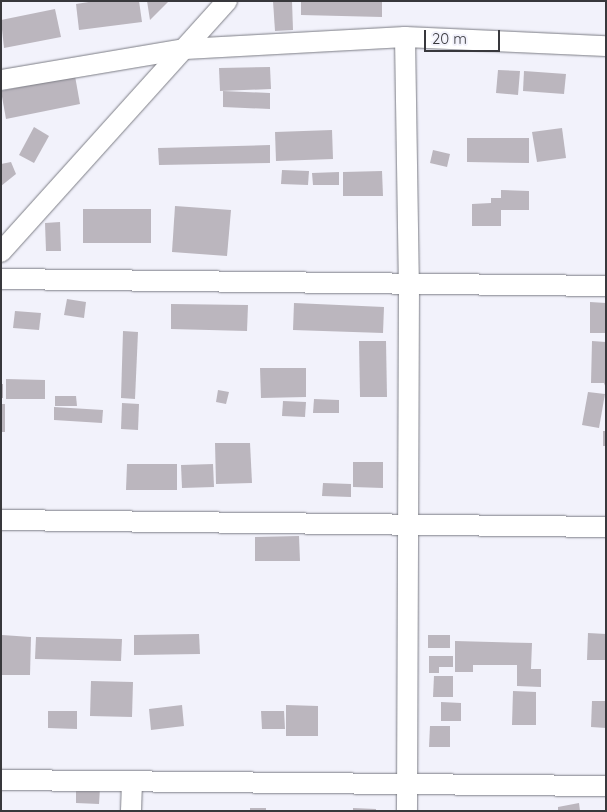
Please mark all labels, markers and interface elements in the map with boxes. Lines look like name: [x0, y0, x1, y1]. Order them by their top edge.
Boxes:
scale bar: [427, 20, 503, 52]
text: 20 m: [432, 29, 467, 48]

